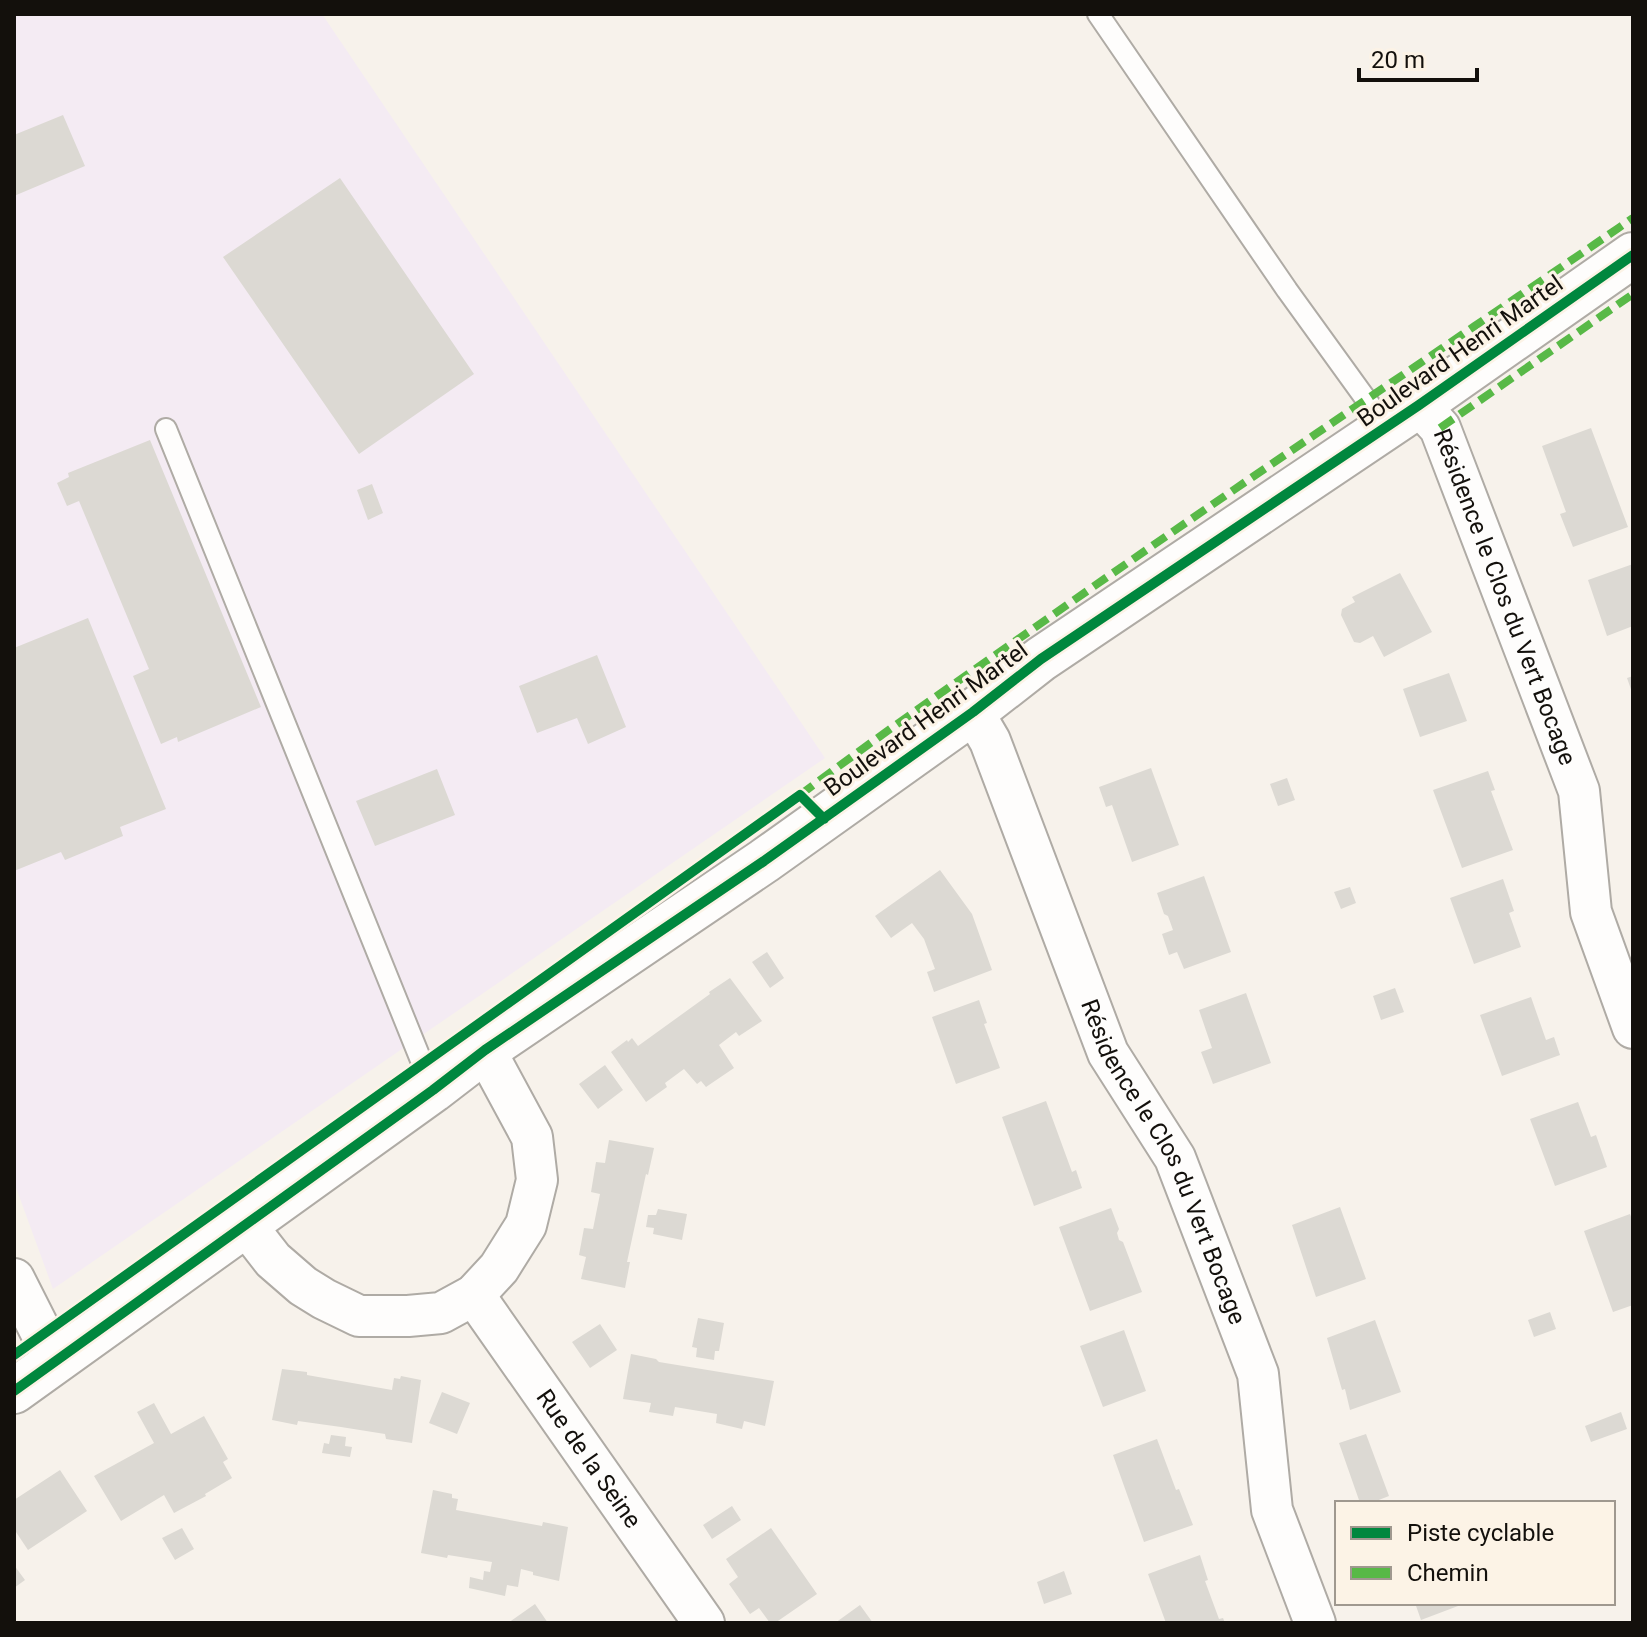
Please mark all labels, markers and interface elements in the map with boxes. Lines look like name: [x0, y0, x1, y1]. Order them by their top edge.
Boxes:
scale bar: [1359, 32, 1477, 82]
text: 20 m: [1371, 46, 1425, 74]
street label: Boulevard Henri Martel: [1352, 269, 1568, 433]
street label: Résidence le Clos du Vert Bocage: [1428, 425, 1582, 769]
street label: Boulevard Henri Martel: [819, 636, 1033, 802]
street label: Résidence le Clos du Vert Bocage: [1075, 996, 1252, 1328]
street label: Rue de la Seine: [531, 1384, 647, 1533]
legend: [1335, 1501, 1615, 1605]
text: Piste cyclable: [1407, 1519, 1554, 1547]
text: Chemin: [1407, 1559, 1489, 1587]

